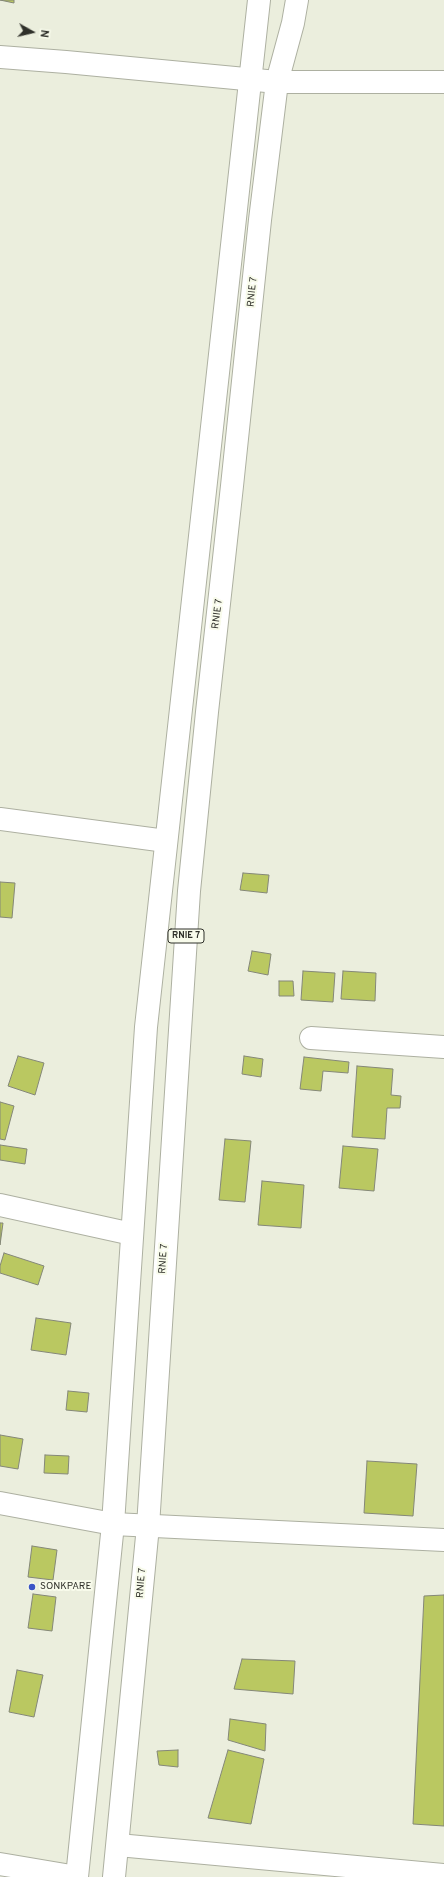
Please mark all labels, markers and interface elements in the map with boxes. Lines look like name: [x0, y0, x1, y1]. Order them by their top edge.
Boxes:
north arrow: [12, 12, 52, 52]
text: N: [36, 29, 51, 39]
street label: RNIE 7: [245, 276, 261, 308]
street label: RNIE 7: [210, 598, 226, 630]
road number: RNIE 7: [168, 929, 204, 943]
street label: RNIE 7: [157, 1244, 171, 1274]
street label: RNIE 7: [135, 1568, 149, 1598]
place label: SONKPARE: [40, 1581, 91, 1593]
marker: SONKPARE: [27, 1582, 37, 1592]

